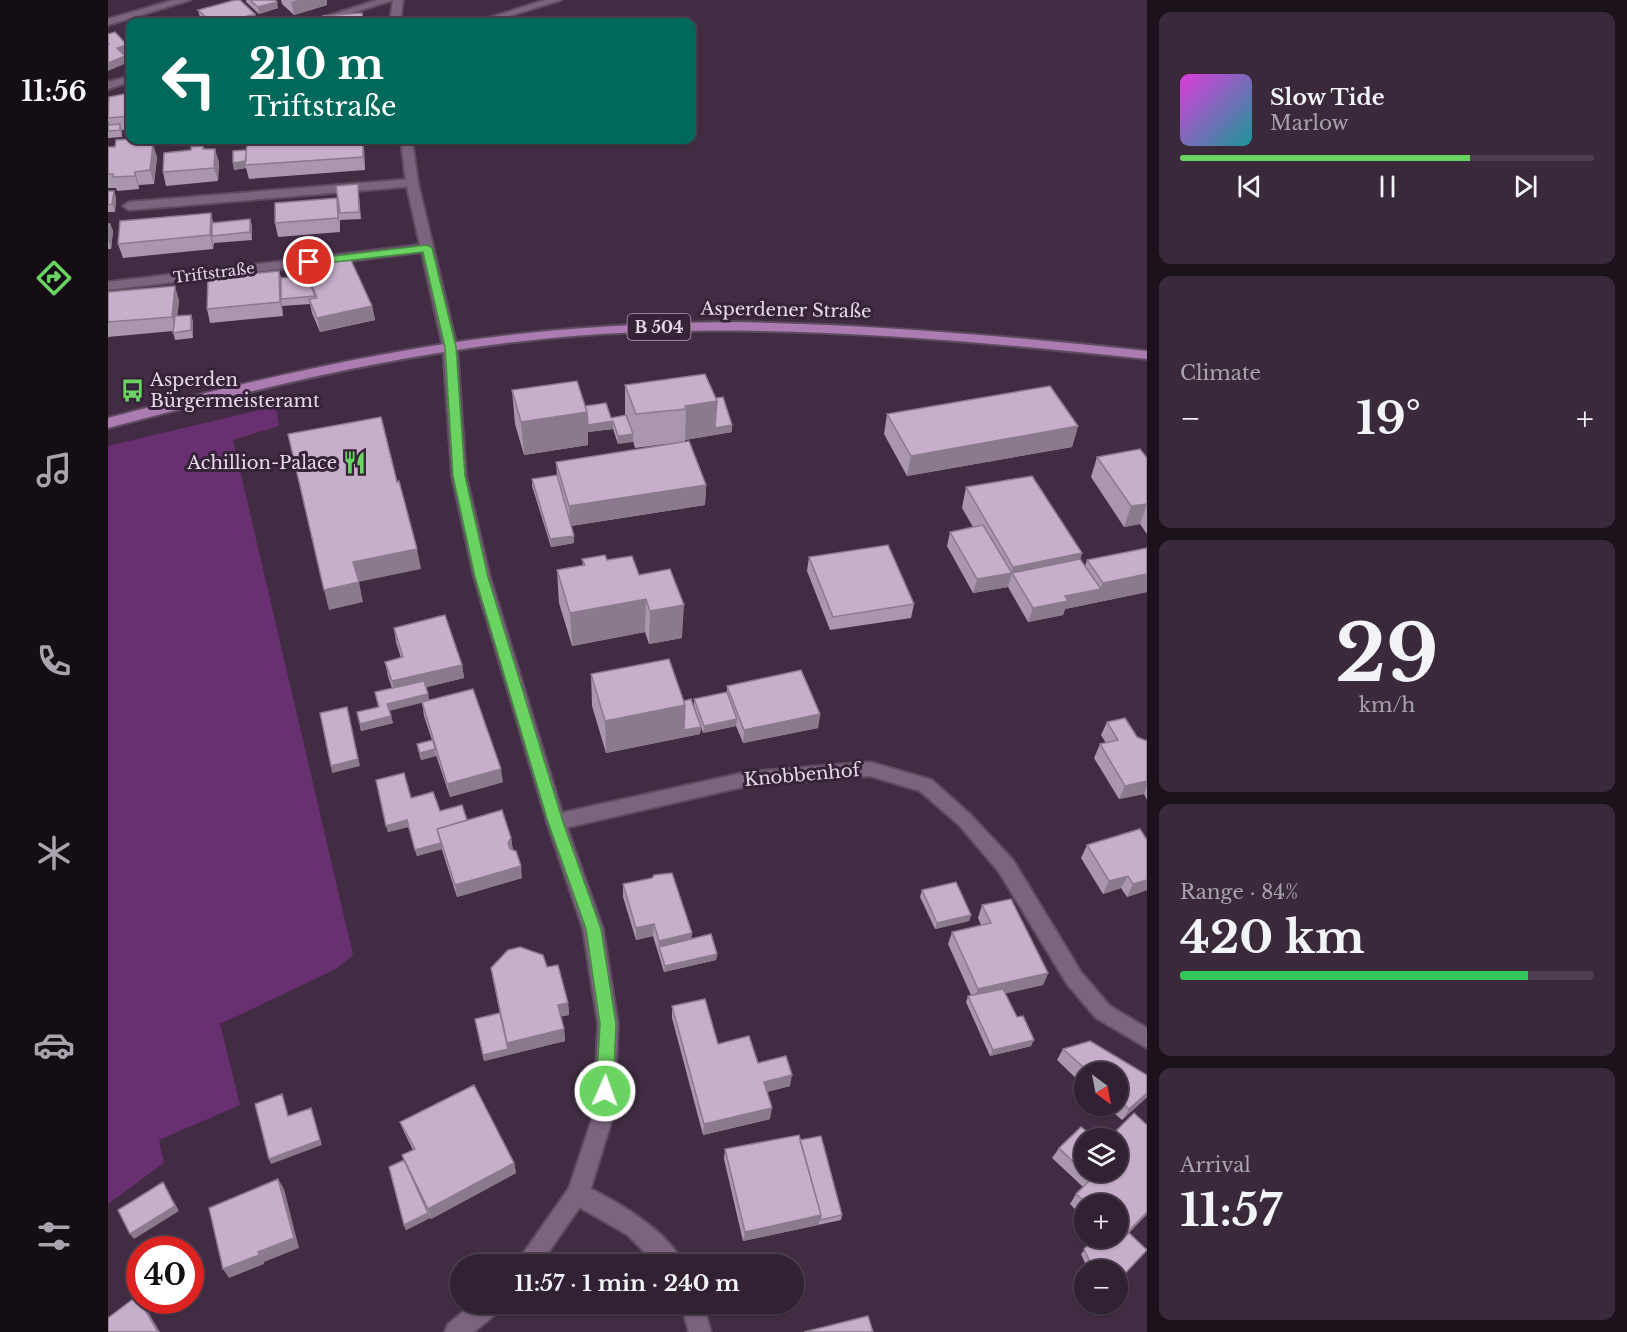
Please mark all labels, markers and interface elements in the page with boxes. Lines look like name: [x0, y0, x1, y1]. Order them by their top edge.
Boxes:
text: 210 m: [249, 38, 384, 90]
icon: left: [150, 42, 228, 120]
text: 11:56: [21, 75, 87, 108]
text: Slow Tide: [1270, 84, 1385, 111]
text: Triftstraße: [249, 90, 396, 123]
text: Marlow: [1270, 111, 1349, 135]
icon: previous: [1233, 170, 1266, 203]
icon: pause: [1371, 170, 1404, 203]
icon: next: [1509, 170, 1542, 203]
pin: [283, 236, 334, 287]
icon: arrive: [292, 245, 325, 278]
icon: directions: [33, 257, 75, 299]
street label: Triftstraße: [172, 258, 256, 287]
street label: Asperdener Straße: [699, 297, 872, 322]
road number: B 504: [628, 314, 690, 340]
text: Climate: [1180, 361, 1261, 385]
place label: Asperden Bürgermeisteramt: [149, 369, 320, 412]
bus stop icon: Asperden Bürgermeisteramt: [119, 377, 145, 403]
text: 19°: [1356, 390, 1421, 446]
text: −: [1180, 398, 1201, 439]
text: +: [1576, 398, 1594, 439]
icon: music: [33, 449, 75, 491]
restaurant icon: Achillion-Palace: [342, 450, 368, 476]
place label: Achillion-Palace: [186, 452, 337, 474]
text: 29: [1335, 605, 1439, 702]
icon: phone: [33, 640, 75, 682]
text: km/h: [1359, 693, 1415, 717]
street label: Knobbenhof: [743, 759, 863, 791]
icon: climate: [33, 832, 75, 874]
text: Range · 84%: [1180, 880, 1298, 904]
text: 420 km: [1180, 909, 1365, 965]
icon: car: [33, 1024, 75, 1066]
position arrow: [573, 1059, 637, 1123]
north arrow: [1074, 1062, 1128, 1116]
map controls: [1074, 1062, 1128, 1314]
button: layers: [1074, 1128, 1128, 1182]
text: Arrival: [1180, 1153, 1251, 1177]
text: 11:57: [1180, 1182, 1282, 1238]
button: +: [1074, 1194, 1128, 1248]
icon: filters: [33, 1215, 75, 1257]
speed limit sign: 40: [126, 1236, 204, 1314]
button: −: [1074, 1260, 1128, 1314]
text: 11:57 · 1 min · 240 m: [514, 1270, 740, 1297]

